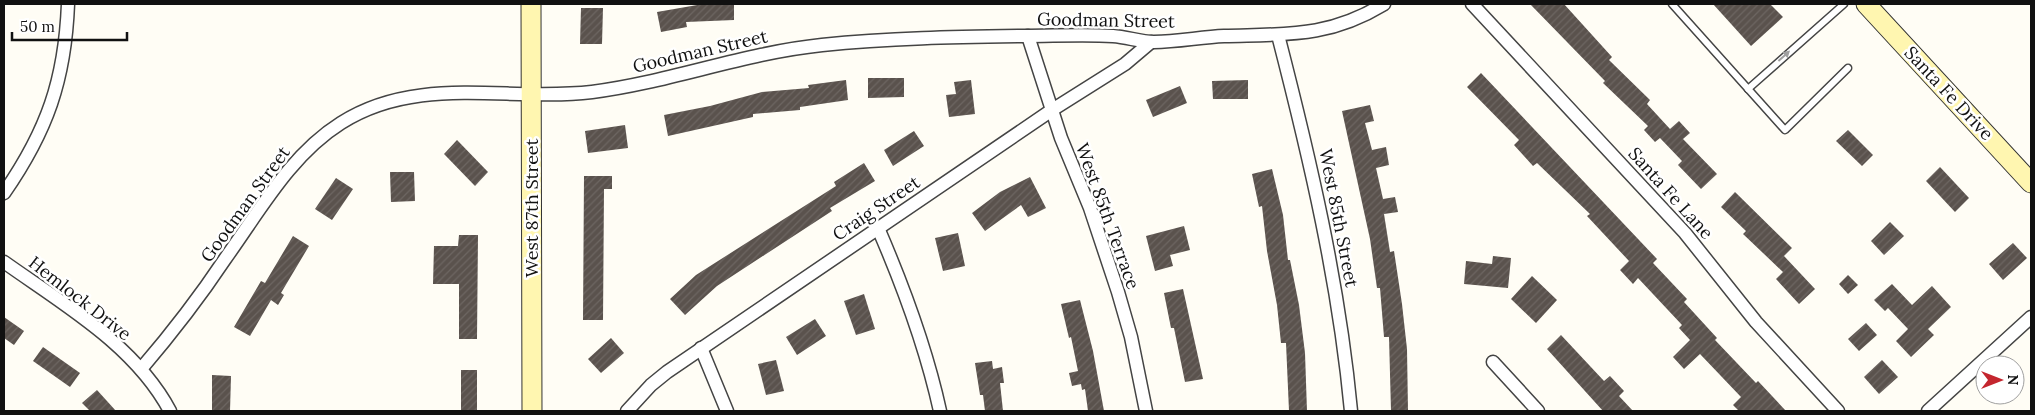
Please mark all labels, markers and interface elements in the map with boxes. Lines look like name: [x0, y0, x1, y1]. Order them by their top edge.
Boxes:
street label: Goodman Street: [1037, 7, 1175, 33]
scale bar: [12, 10, 128, 42]
text: 50 m: [20, 17, 55, 36]
street label: Goodman Street: [630, 24, 770, 78]
street label: Santa Fe Drive: [1900, 41, 1999, 145]
one-way arrow: [1778, 51, 1791, 62]
street label: West 87th Street: [520, 139, 543, 277]
street label: West 85th Terrace: [1071, 140, 1145, 292]
street label: Goodman Street: [195, 142, 295, 266]
street label: Santa Fe Lane: [1624, 142, 1719, 244]
street label: West 85th Street: [1314, 147, 1364, 289]
street label: Craig Street: [828, 170, 924, 246]
street label: Hemlock Drive: [24, 251, 136, 345]
north arrow: [1975, 355, 2025, 405]
text: N: [2004, 375, 2022, 386]

